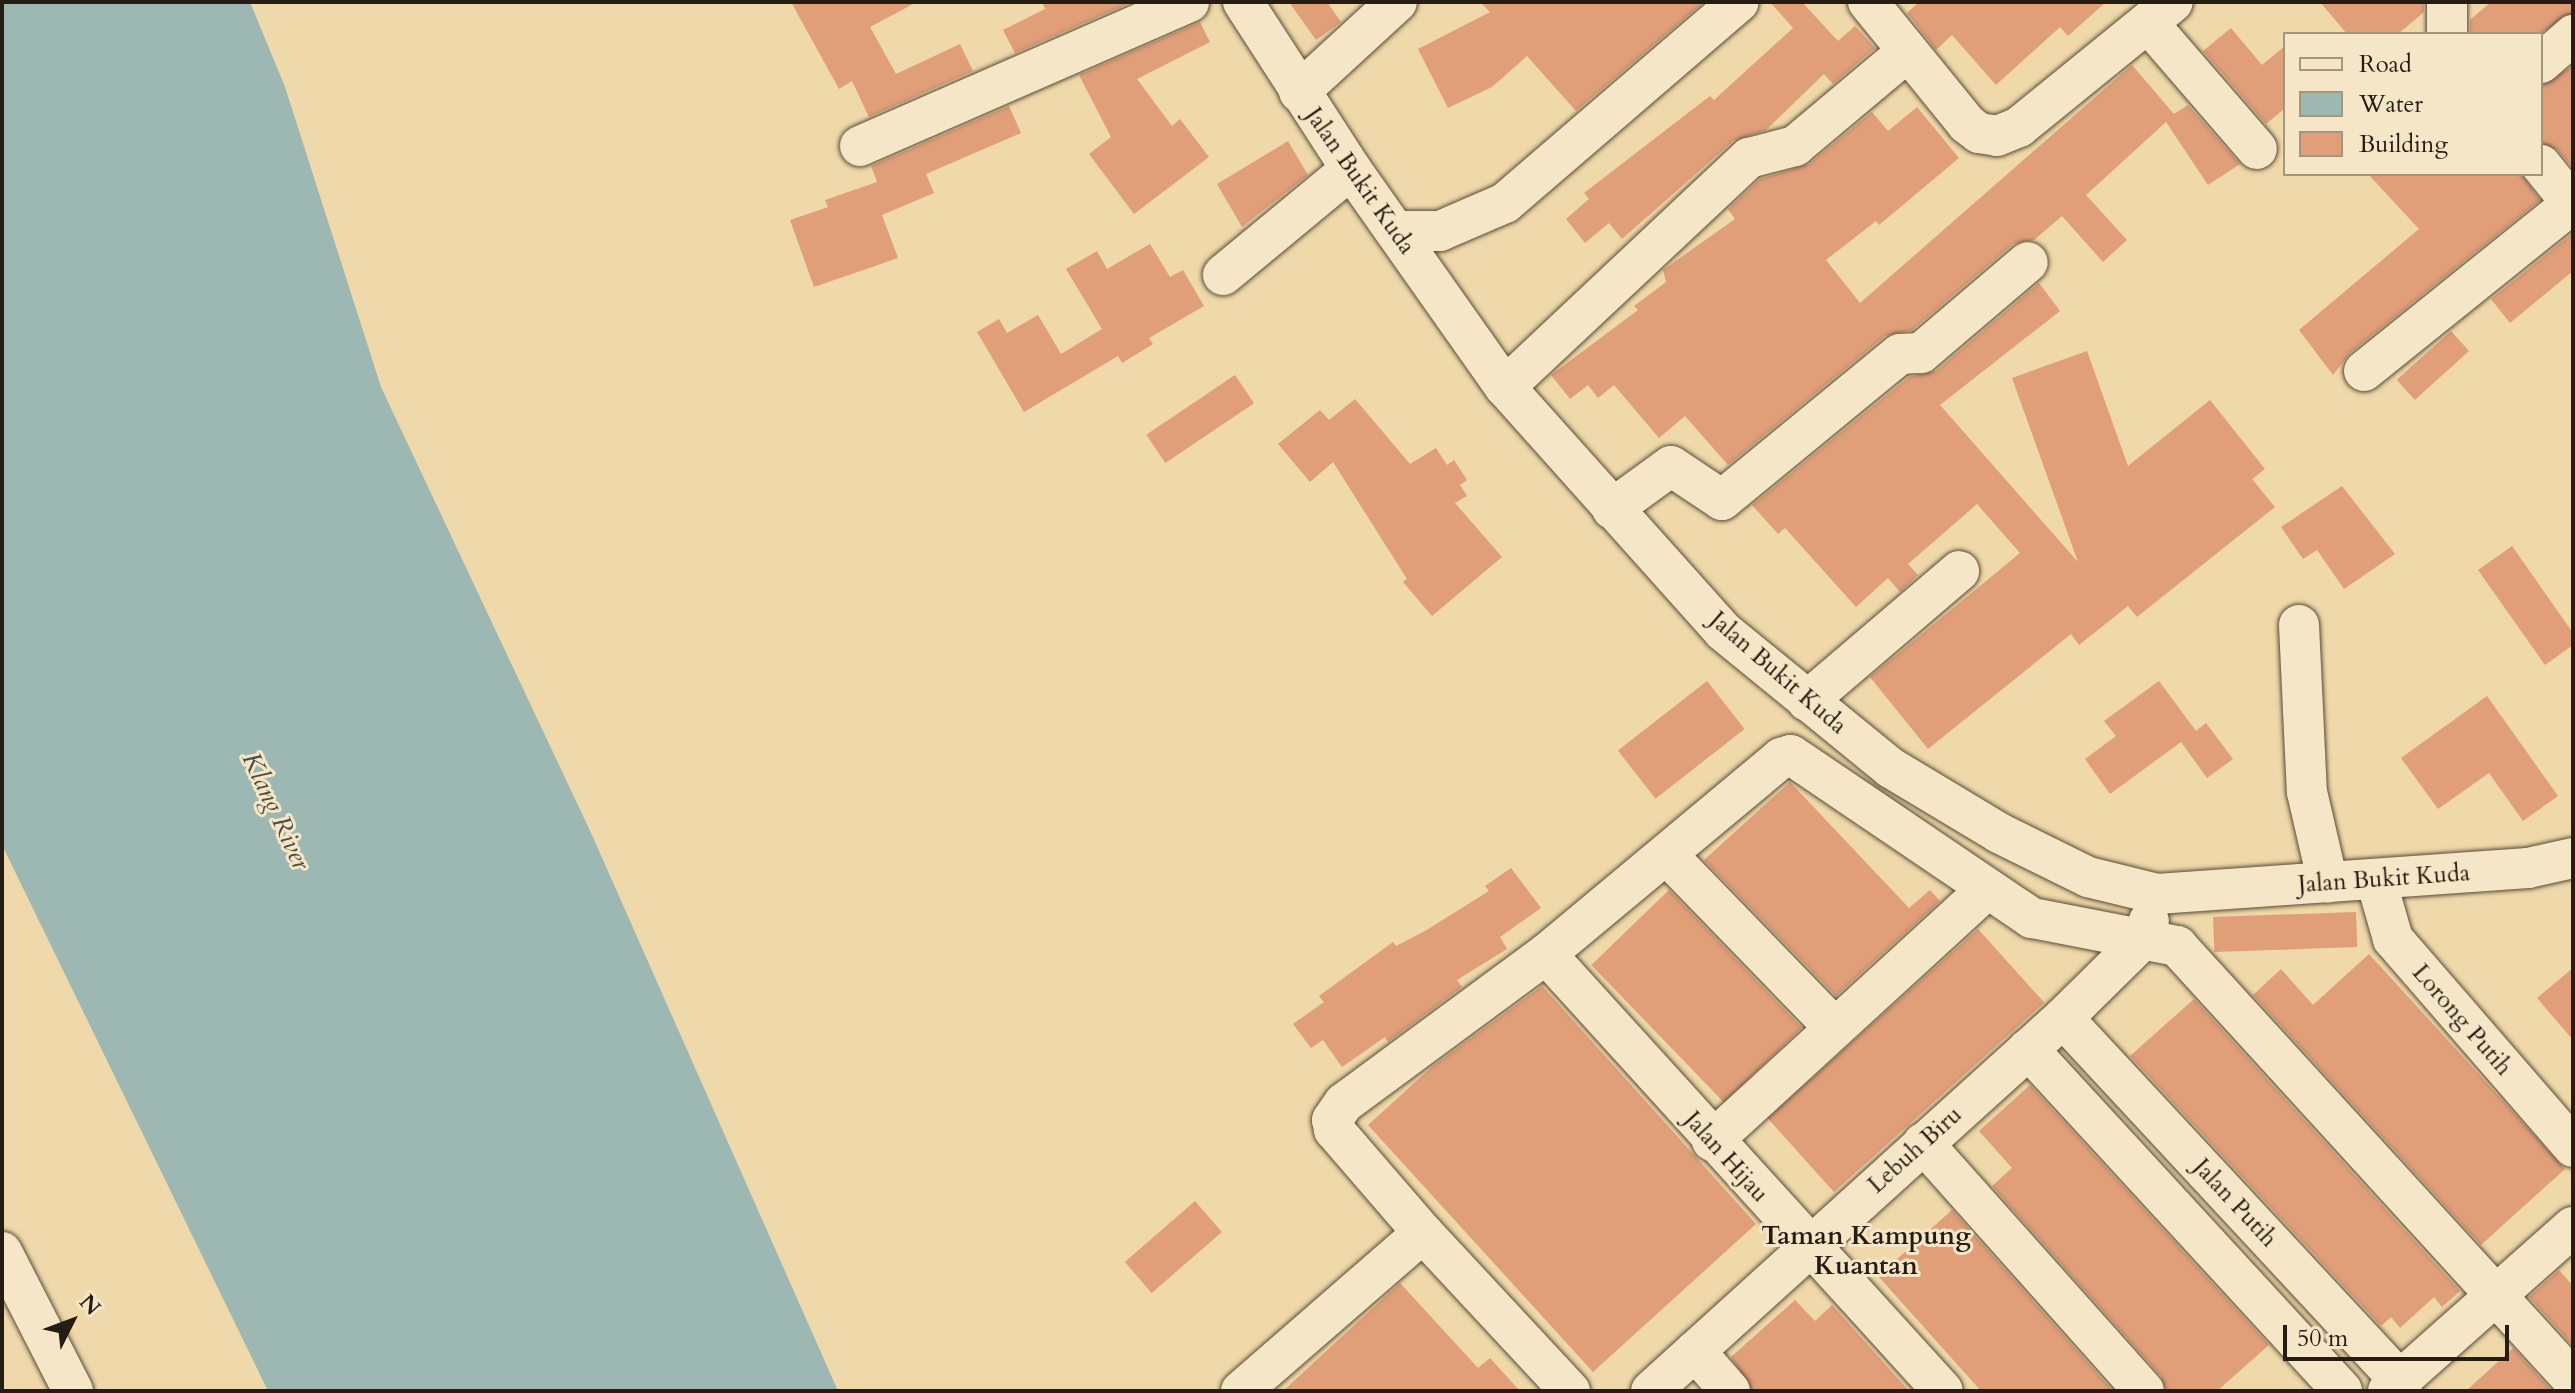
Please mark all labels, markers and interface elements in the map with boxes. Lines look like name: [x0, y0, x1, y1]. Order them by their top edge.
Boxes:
legend: [2283, 32, 2543, 176]
text: Road: [2359, 48, 2412, 81]
text: Water: [2359, 88, 2423, 121]
street label: Jalan Bukit Kuda: [1299, 102, 1421, 260]
text: Building: [2359, 128, 2448, 161]
street label: Jalan Bukit Kuda: [1704, 606, 1852, 740]
water label: Klang River: [235, 747, 317, 875]
street label: Jalan Bukit Kuda: [2297, 859, 2471, 899]
street label: Lorong Putih: [2406, 959, 2518, 1081]
street label: Lebuh Biru: [1862, 1100, 1968, 1200]
street label: Jalan Hijau: [1678, 1106, 1774, 1208]
street label: Jalan Putih: [2187, 1153, 2283, 1253]
district label: Taman Kampung Kuantan: [1761, 1220, 1971, 1282]
north arrow: [32, 1281, 112, 1361]
text: N: [72, 1288, 107, 1322]
scale bar: [2287, 1309, 2513, 1359]
text: 50 m: [2297, 1322, 2348, 1355]

